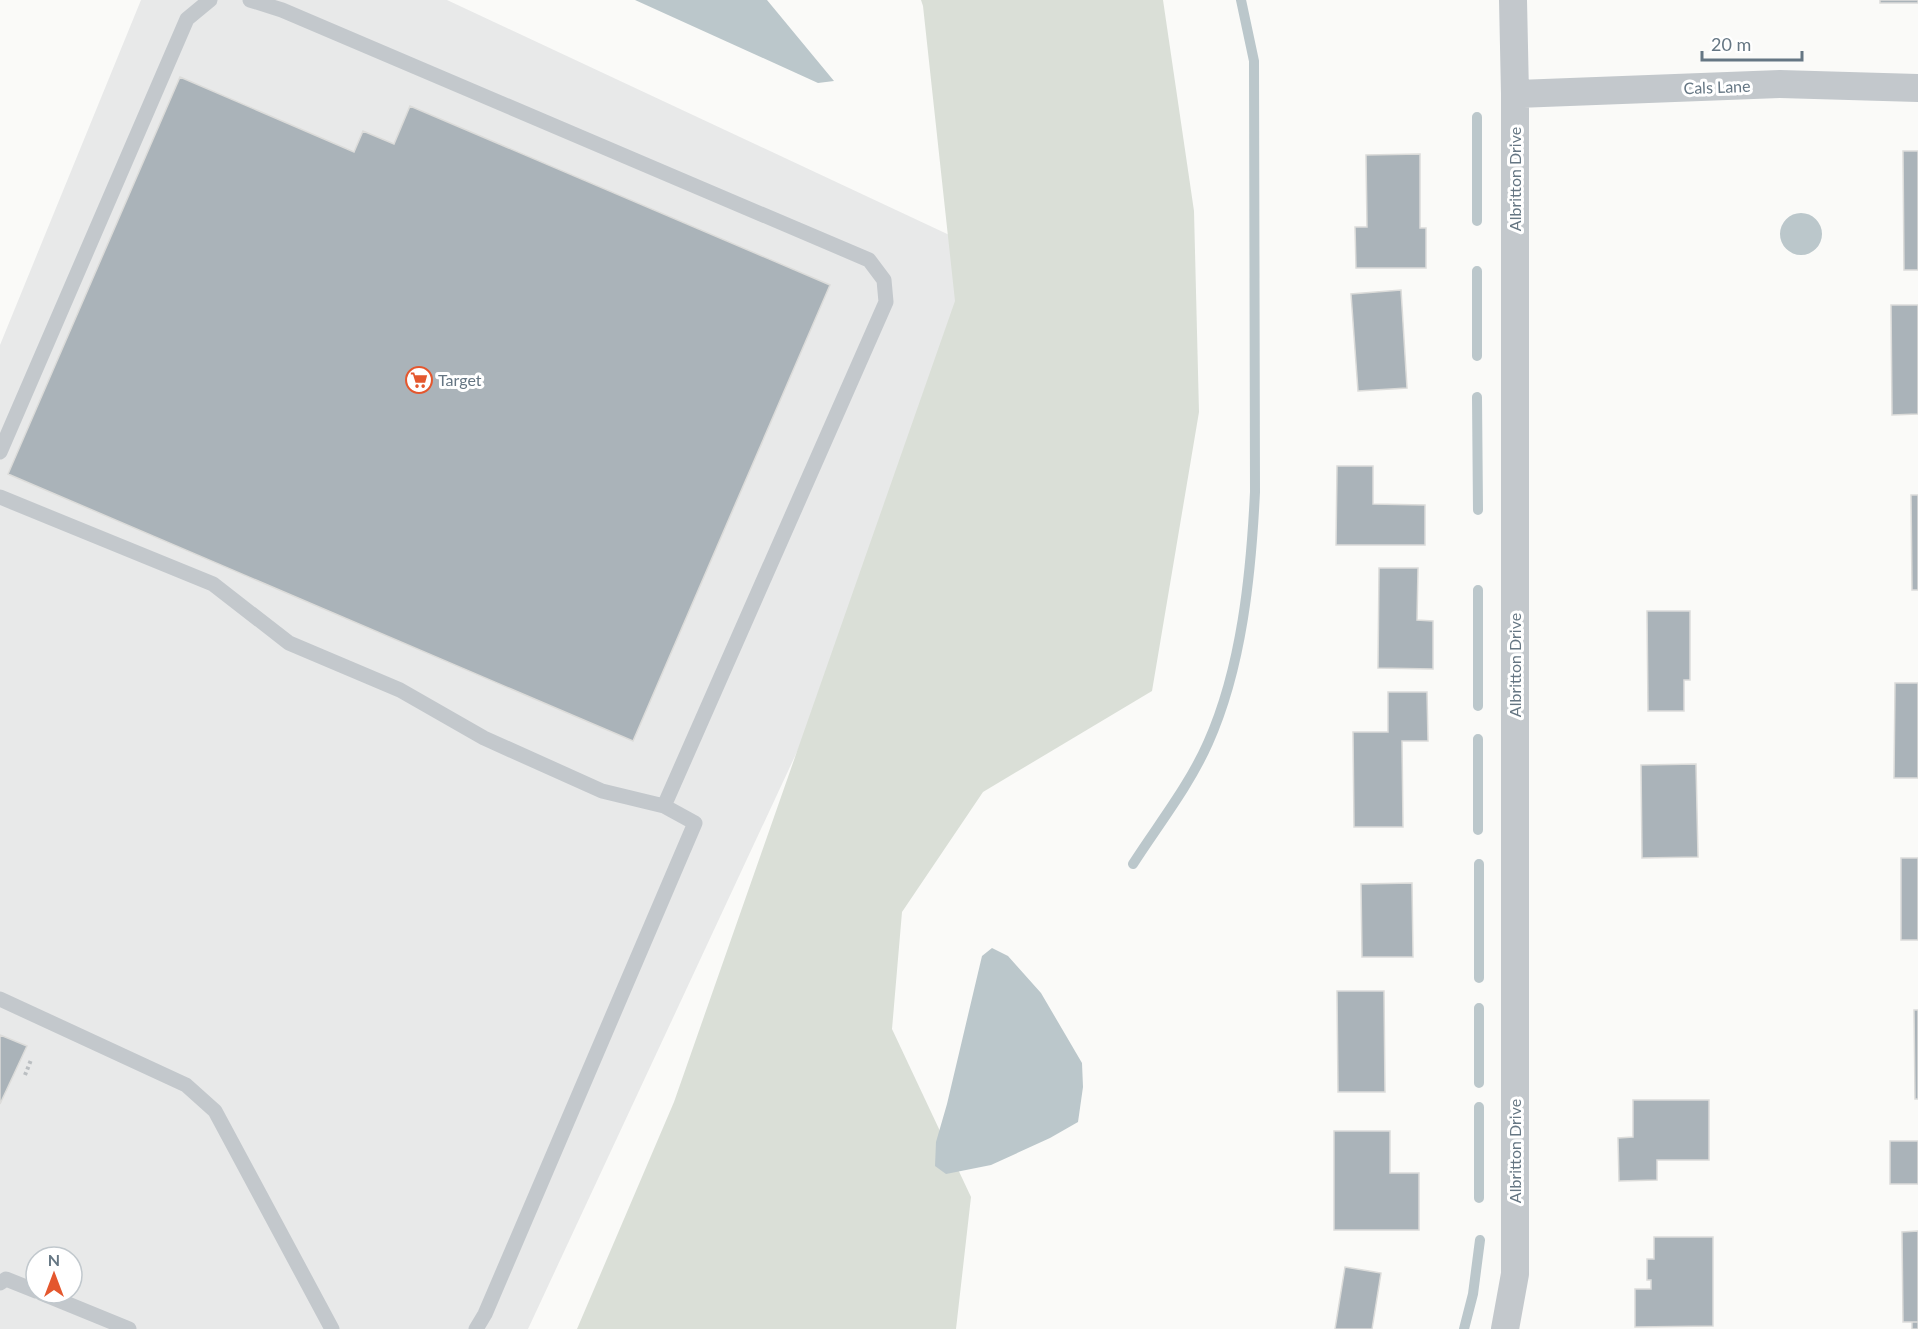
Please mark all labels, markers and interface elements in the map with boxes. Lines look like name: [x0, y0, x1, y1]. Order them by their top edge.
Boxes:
scale bar: [1702, 24, 1802, 62]
text: 20 m: [1711, 33, 1751, 55]
street label: Cals Lane: [1683, 76, 1751, 97]
street label: Albritton Drive: [1505, 127, 1524, 231]
supermarket icon: Target: [404, 365, 434, 395]
place label: Target: [438, 370, 482, 389]
street label: Albritton Drive: [1505, 613, 1524, 717]
street label: Albritton Drive: [1505, 1099, 1524, 1203]
north arrow: [24, 1245, 84, 1305]
text: N: [48, 1250, 60, 1269]

